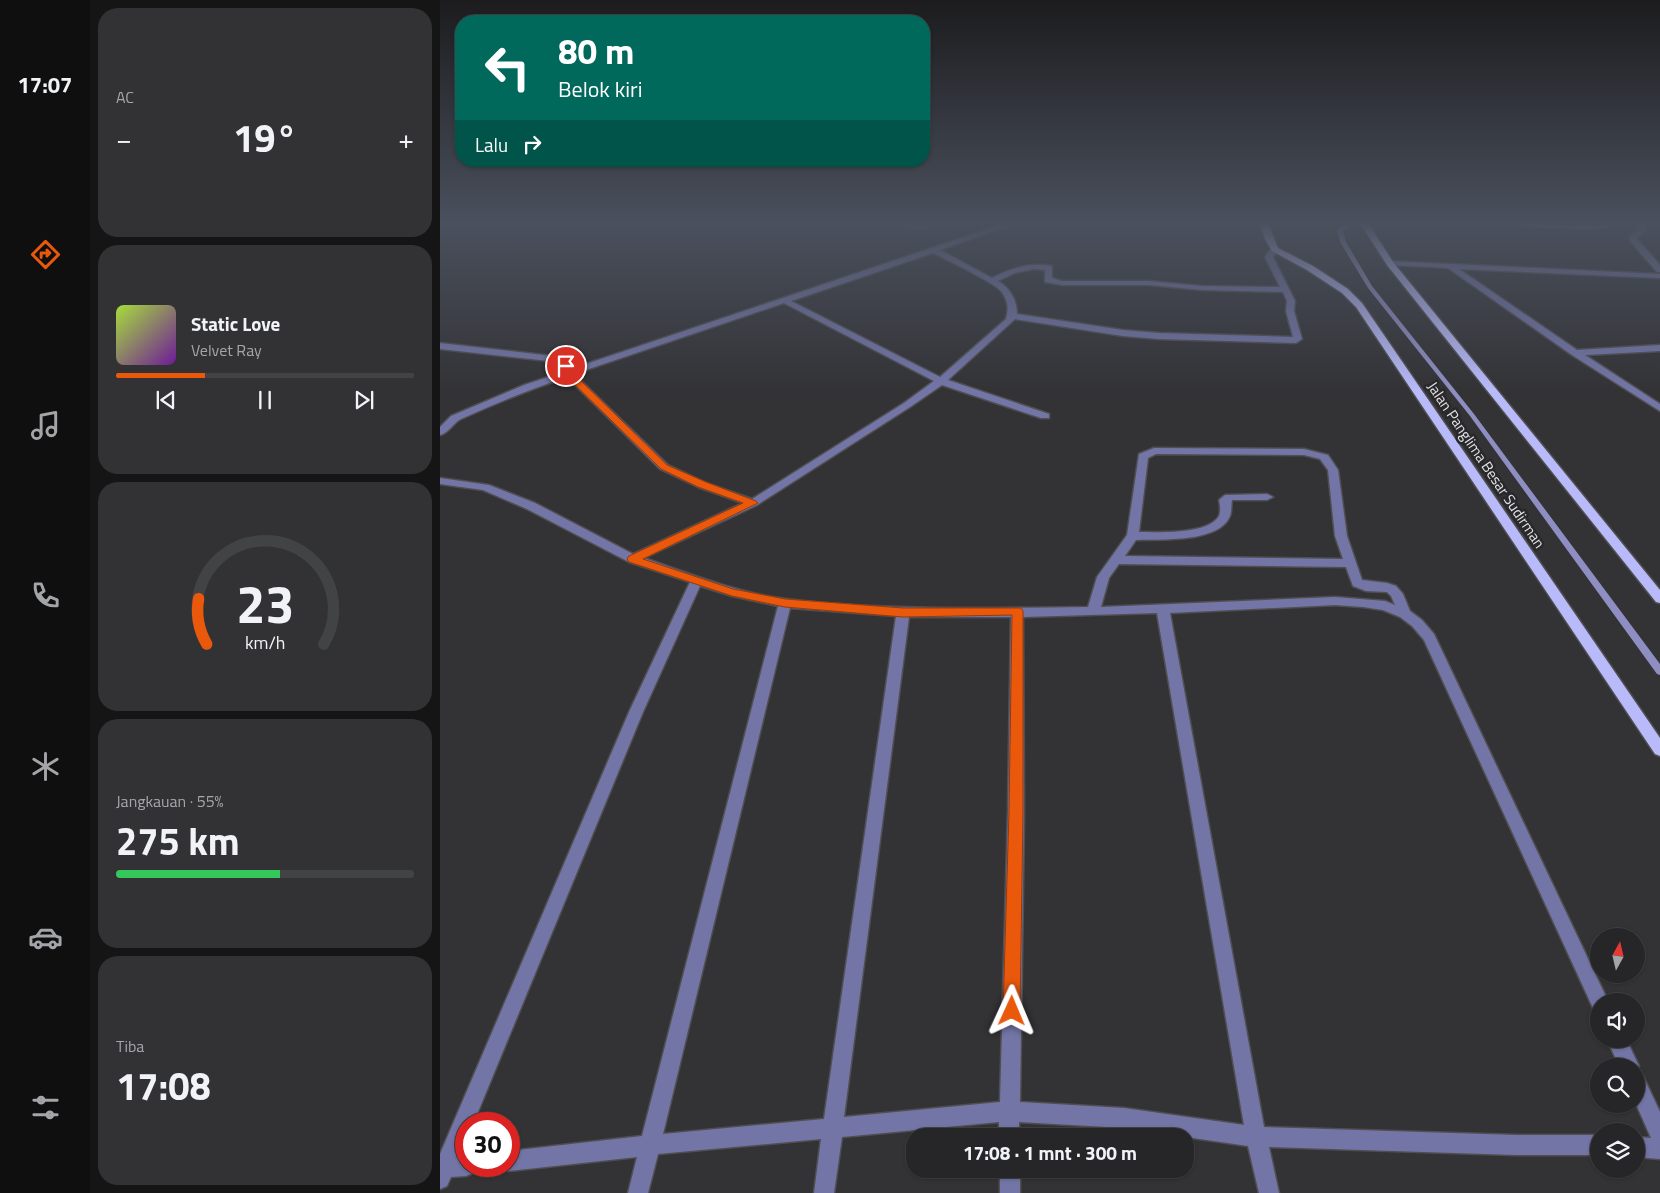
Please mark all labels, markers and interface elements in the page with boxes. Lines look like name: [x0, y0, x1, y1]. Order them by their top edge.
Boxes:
text: 80 m: [558, 24, 634, 78]
icon: left: [475, 35, 540, 100]
text: 17:07: [18, 68, 72, 102]
text: Belok kiri: [558, 72, 643, 106]
text: AC: [116, 85, 134, 109]
text: 19°: [233, 109, 297, 167]
text: −: [116, 117, 132, 160]
text: +: [398, 117, 414, 160]
text: Lalu: [475, 130, 508, 159]
icon: right: [518, 130, 546, 158]
icon: directions: [28, 237, 63, 272]
text: Static Love: [191, 309, 280, 338]
text: Velvet Ray: [191, 338, 262, 362]
pin: [545, 345, 587, 387]
icon: arrive: [552, 352, 580, 380]
street label: Jalan Panglima Besar Sudirman: [1422, 377, 1551, 553]
icon: previous: [152, 386, 180, 414]
icon: pause: [251, 386, 279, 414]
icon: next: [350, 386, 378, 414]
icon: music: [28, 408, 63, 443]
text: 23: [236, 564, 294, 643]
icon: phone: [28, 578, 63, 613]
text: km/h: [245, 629, 285, 656]
icon: climate: [28, 749, 63, 784]
text: Jangkauan · 55%: [116, 789, 224, 813]
text: 275 km: [116, 812, 240, 870]
icon: car: [28, 920, 63, 955]
north arrow: [1590, 928, 1645, 982]
map controls: [1590, 928, 1645, 1178]
position arrow: [985, 984, 1037, 1036]
button: sound: [1590, 993, 1645, 1048]
text: Tiba: [116, 1034, 144, 1058]
text: 17:08: [116, 1057, 211, 1115]
button: search: [1590, 1058, 1645, 1113]
icon: filters: [28, 1090, 63, 1125]
speed limit sign: 30: [455, 1112, 520, 1177]
button: layers: [1590, 1123, 1645, 1178]
text: 17:08 · 1 mnt · 300 m: [963, 1138, 1137, 1167]

